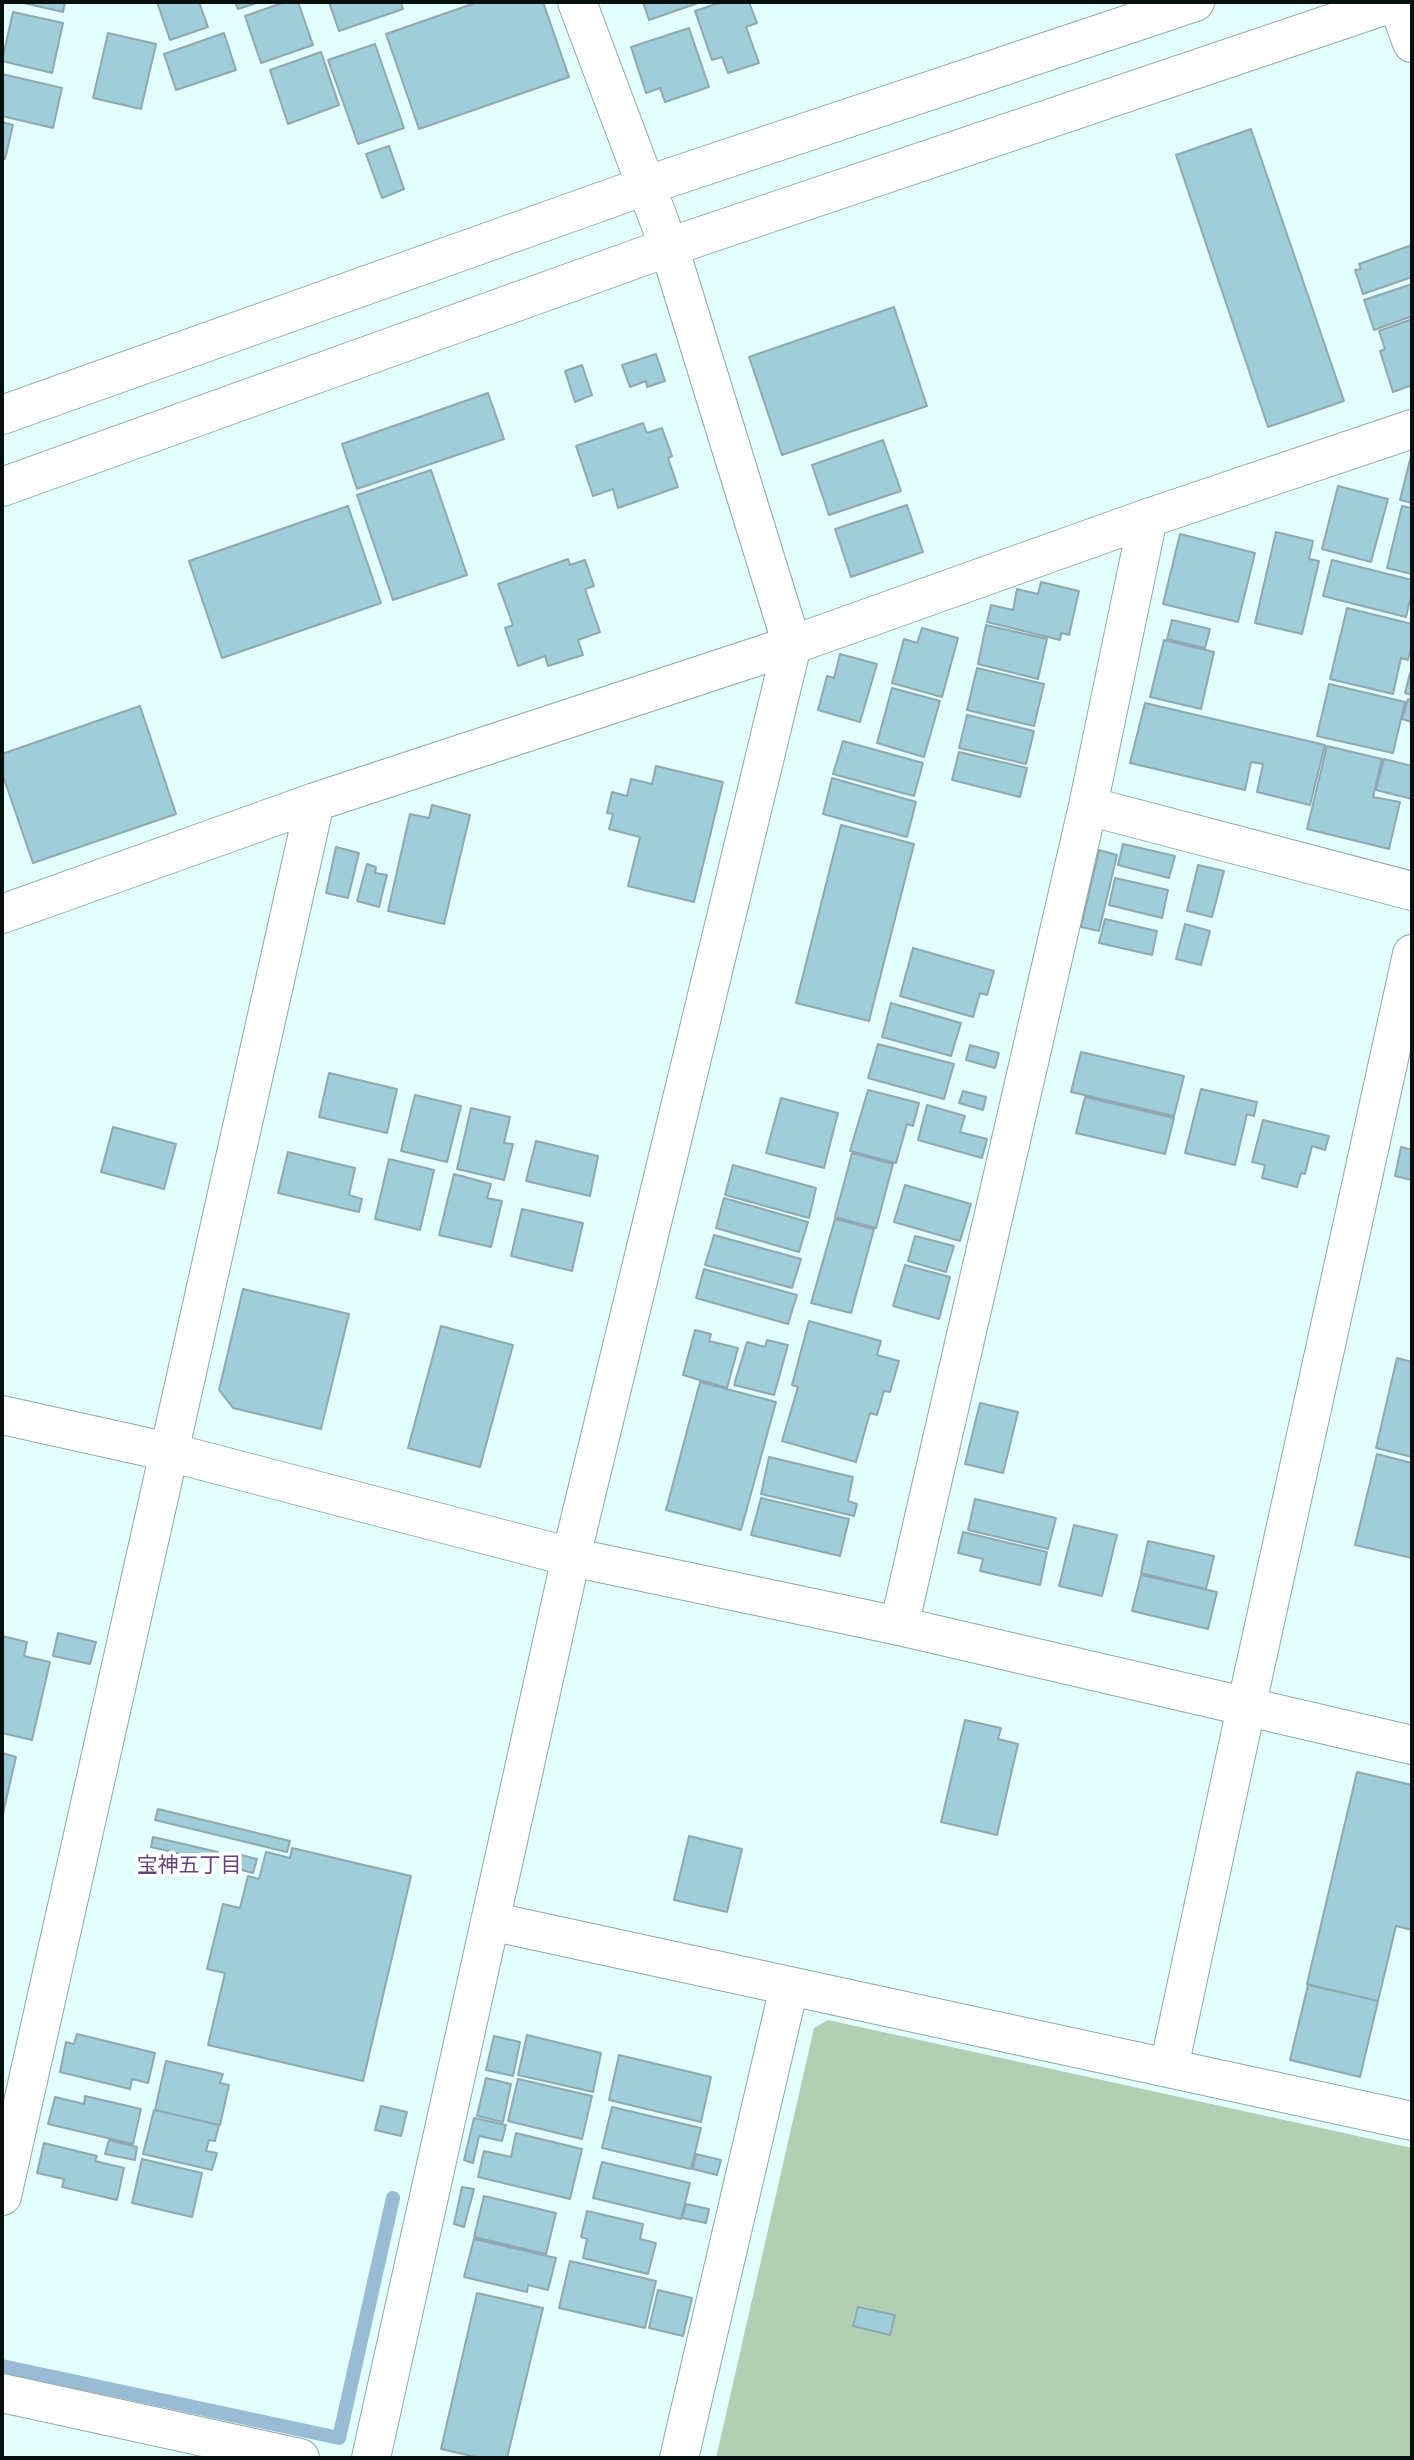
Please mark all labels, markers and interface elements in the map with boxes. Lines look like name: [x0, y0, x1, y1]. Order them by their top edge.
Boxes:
district label: 宝神五丁目: [137, 1852, 241, 1878]

